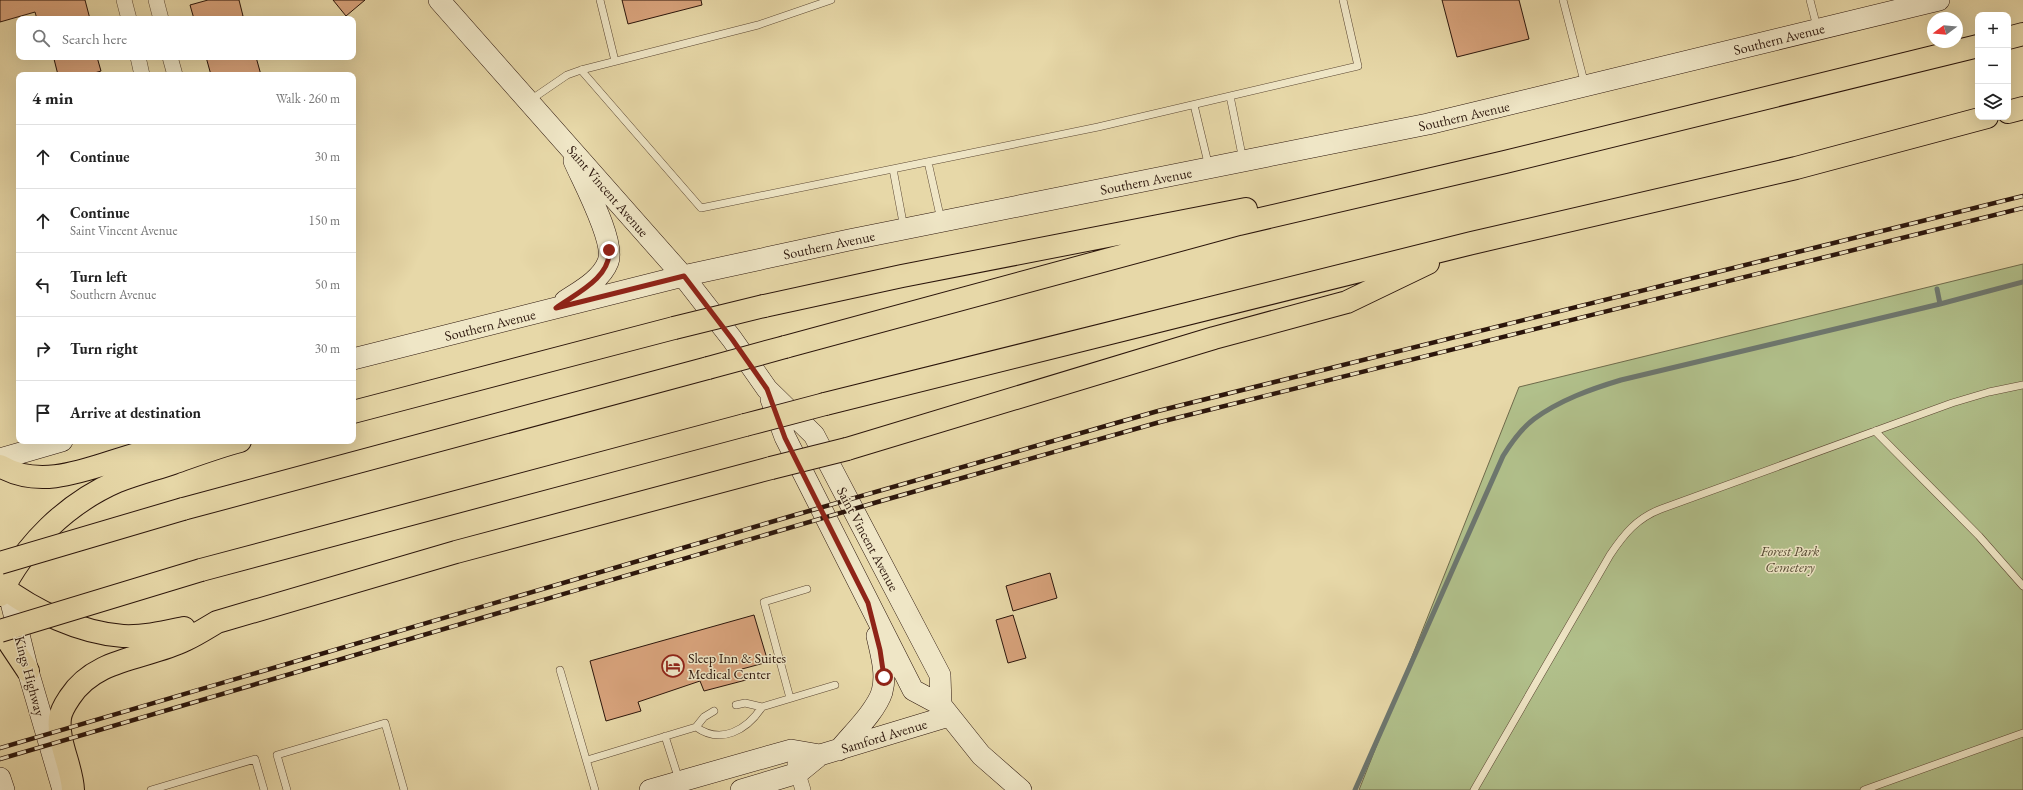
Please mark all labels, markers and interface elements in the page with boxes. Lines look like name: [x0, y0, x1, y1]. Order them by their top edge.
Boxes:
north arrow: [1927, 12, 1963, 48]
map controls: [1975, 12, 2011, 120]
button: +: [1975, 12, 2011, 48]
search box: [16, 16, 356, 60]
street label: Southern Avenue: [1732, 19, 1827, 59]
icon: search: [30, 27, 52, 49]
text: Search here: [62, 29, 127, 48]
button: −: [1975, 48, 2011, 84]
button: layers: [1975, 84, 2011, 120]
text: 4 min: [32, 87, 73, 109]
text: Walk · 260 m: [276, 90, 340, 107]
street label: Southern Avenue: [1417, 97, 1512, 135]
street label: Saint Vincent Avenue: [563, 141, 653, 241]
icon: ahead: [32, 146, 54, 168]
text: Continue: [70, 147, 130, 166]
text: 30 m: [315, 148, 340, 165]
street label: Southern Avenue: [1099, 163, 1194, 199]
text: Continue: [70, 203, 130, 222]
icon: ahead: [32, 210, 54, 232]
text: 150 m: [309, 212, 340, 229]
text: Saint Vincent Avenue: [70, 222, 177, 239]
street label: Southern Avenue: [782, 226, 877, 263]
route end: [600, 241, 618, 259]
text: Turn left: [70, 267, 127, 286]
icon: left: [32, 274, 54, 296]
text: 50 m: [315, 276, 340, 293]
text: Southern Avenue: [70, 286, 156, 303]
street label: Southern Avenue: [443, 305, 538, 345]
icon: right: [32, 338, 54, 360]
text: Turn right: [70, 339, 138, 358]
text: 30 m: [315, 340, 340, 357]
icon: arrive: [32, 402, 54, 424]
text: Arrive at destination: [70, 403, 201, 422]
street label: Saint Vincent Avenue: [833, 484, 903, 595]
park label: Forest Park Cemetery: [1760, 542, 1820, 576]
street label: Kings Highway: [11, 634, 50, 719]
place label: Sleep Inn & Suites Medical Center: [688, 649, 787, 683]
hotel icon: Sleep Inn & Suites Medical Center: [660, 653, 686, 679]
route start: [875, 668, 893, 686]
street label: Samford Avenue: [839, 714, 930, 758]

